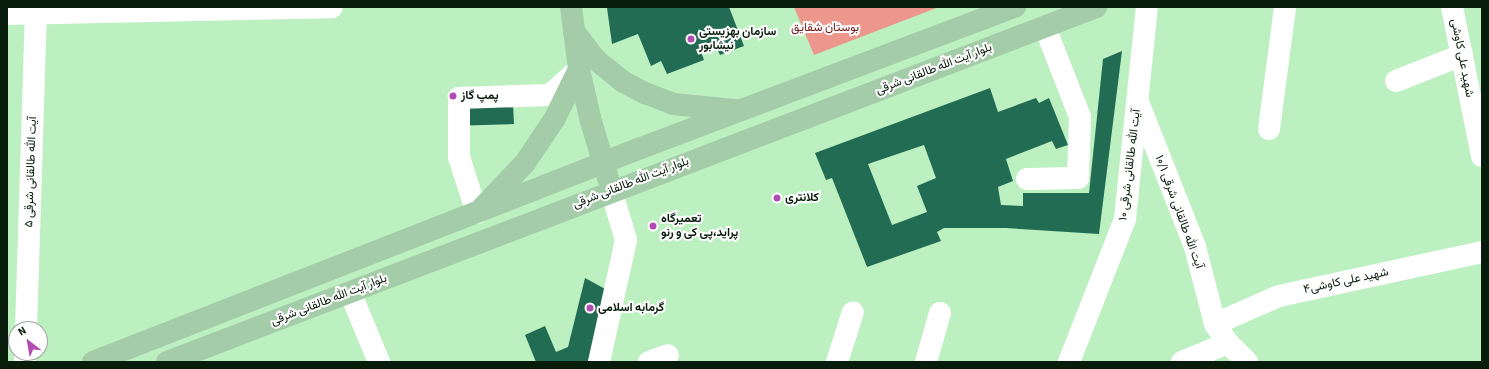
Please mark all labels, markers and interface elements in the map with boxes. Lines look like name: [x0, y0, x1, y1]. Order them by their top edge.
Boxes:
street label: شهید علی کاوشی: [1447, 17, 1477, 99]
park label: بوستان شقایق: [791, 21, 859, 35]
place label: سازمان بهزیستی نیشابور: [699, 25, 776, 53]
marker: سازمان بهزیستی نیشابور: [686, 34, 696, 44]
street label: بلوار آیت الله طالقانی شرقی: [874, 40, 994, 98]
place label: پمپ گاز: [461, 89, 498, 103]
marker: پمپ گاز: [448, 91, 458, 101]
street label: آیت الله طالقانی شرقی ۱۰: [1116, 108, 1144, 222]
street label: آیت الله طالقانی شرقی ۵: [22, 116, 40, 228]
street label: آیت الله طالقانی شرقی ۱۰/۱: [1152, 153, 1206, 271]
street label: بلوار آیت الله طالقانی شرقی: [571, 154, 691, 212]
place label: کلانتری: [785, 191, 819, 205]
marker: کلانتری: [772, 193, 782, 203]
place label: تعمیرگاه پراید،پی کی و رنو: [661, 212, 738, 240]
marker: تعمیرگاه پراید،پی کی و رنو: [648, 221, 658, 231]
street label: شهید علی کاوشی۴: [1302, 265, 1390, 297]
street label: بلوار آیت الله طالقانی شرقی: [269, 271, 389, 329]
place label: گرمابه اسلامی: [598, 301, 664, 315]
marker: گرمابه اسلامی: [585, 303, 595, 313]
north arrow: [8, 321, 48, 361]
text: N: [15, 323, 29, 339]

